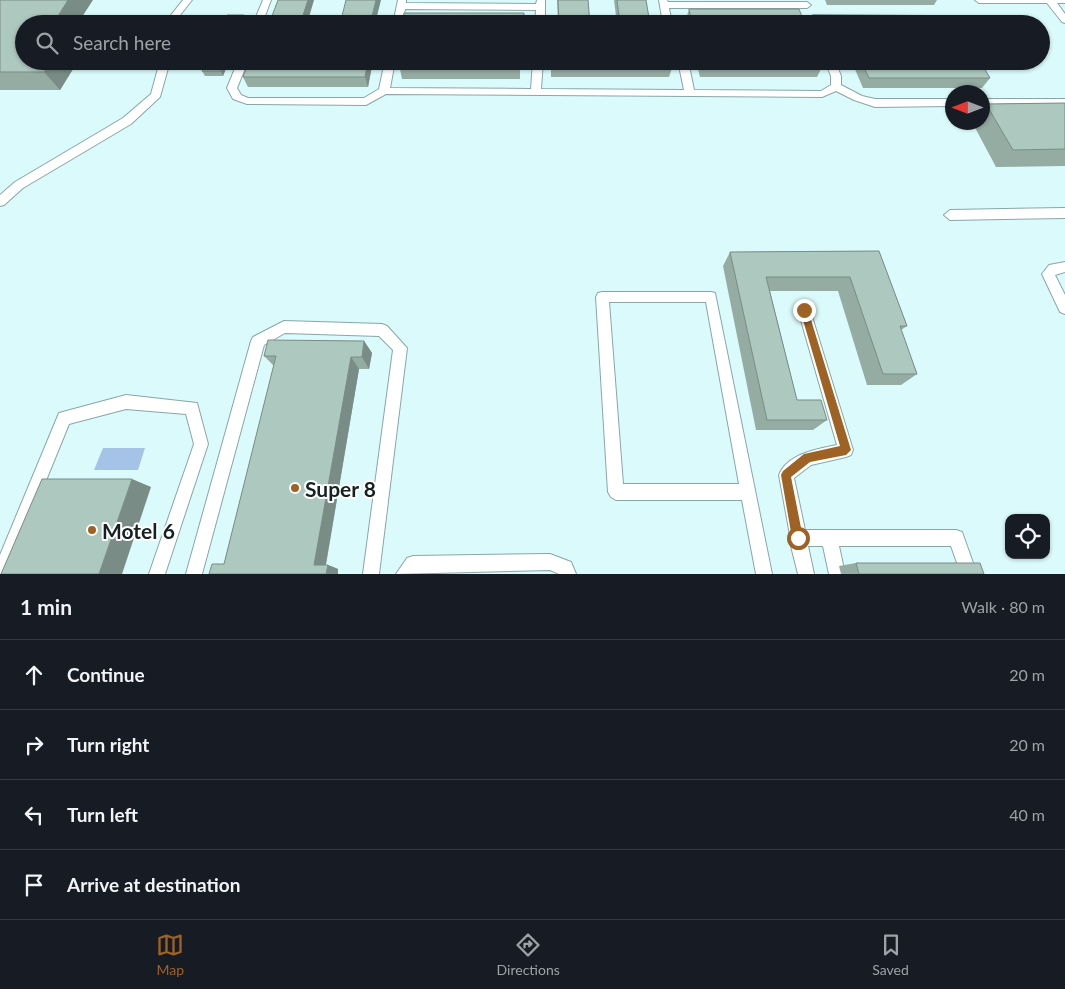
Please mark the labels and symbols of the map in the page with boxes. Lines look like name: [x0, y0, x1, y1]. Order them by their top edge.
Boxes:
north arrow: [945, 85, 990, 130]
route end: [793, 299, 816, 322]
place label: Super 8: [305, 476, 376, 501]
marker: Super 8: [289, 482, 301, 494]
place label: Motel 6: [102, 518, 175, 543]
marker: Motel 6: [86, 524, 98, 536]
route start: [787, 527, 810, 550]

